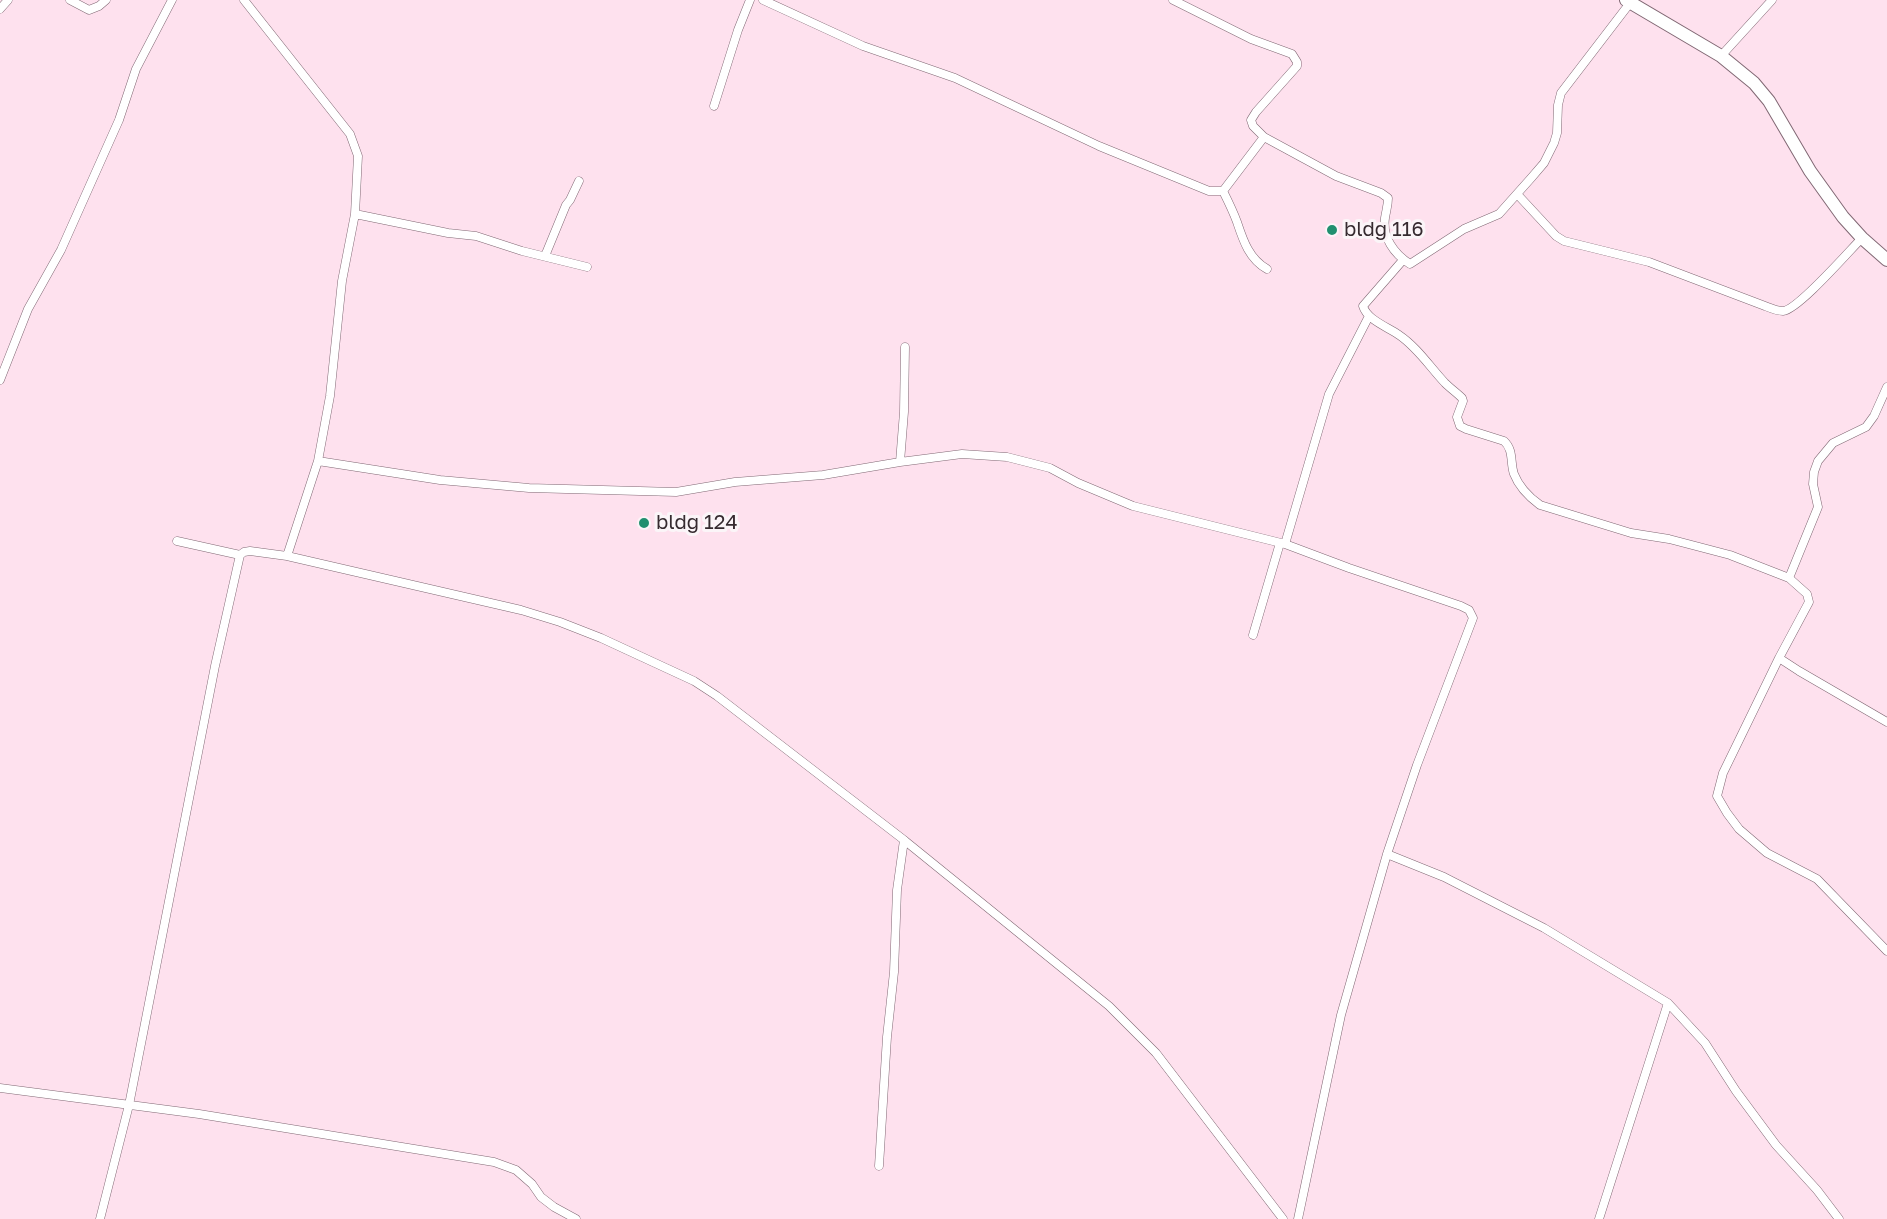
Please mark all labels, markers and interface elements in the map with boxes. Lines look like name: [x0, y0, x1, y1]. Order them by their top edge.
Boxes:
place label: bldg 116: [1344, 218, 1424, 242]
marker: bldg 116: [1325, 223, 1339, 237]
place label: bldg 124: [656, 511, 738, 535]
marker: bldg 124: [637, 516, 651, 530]

